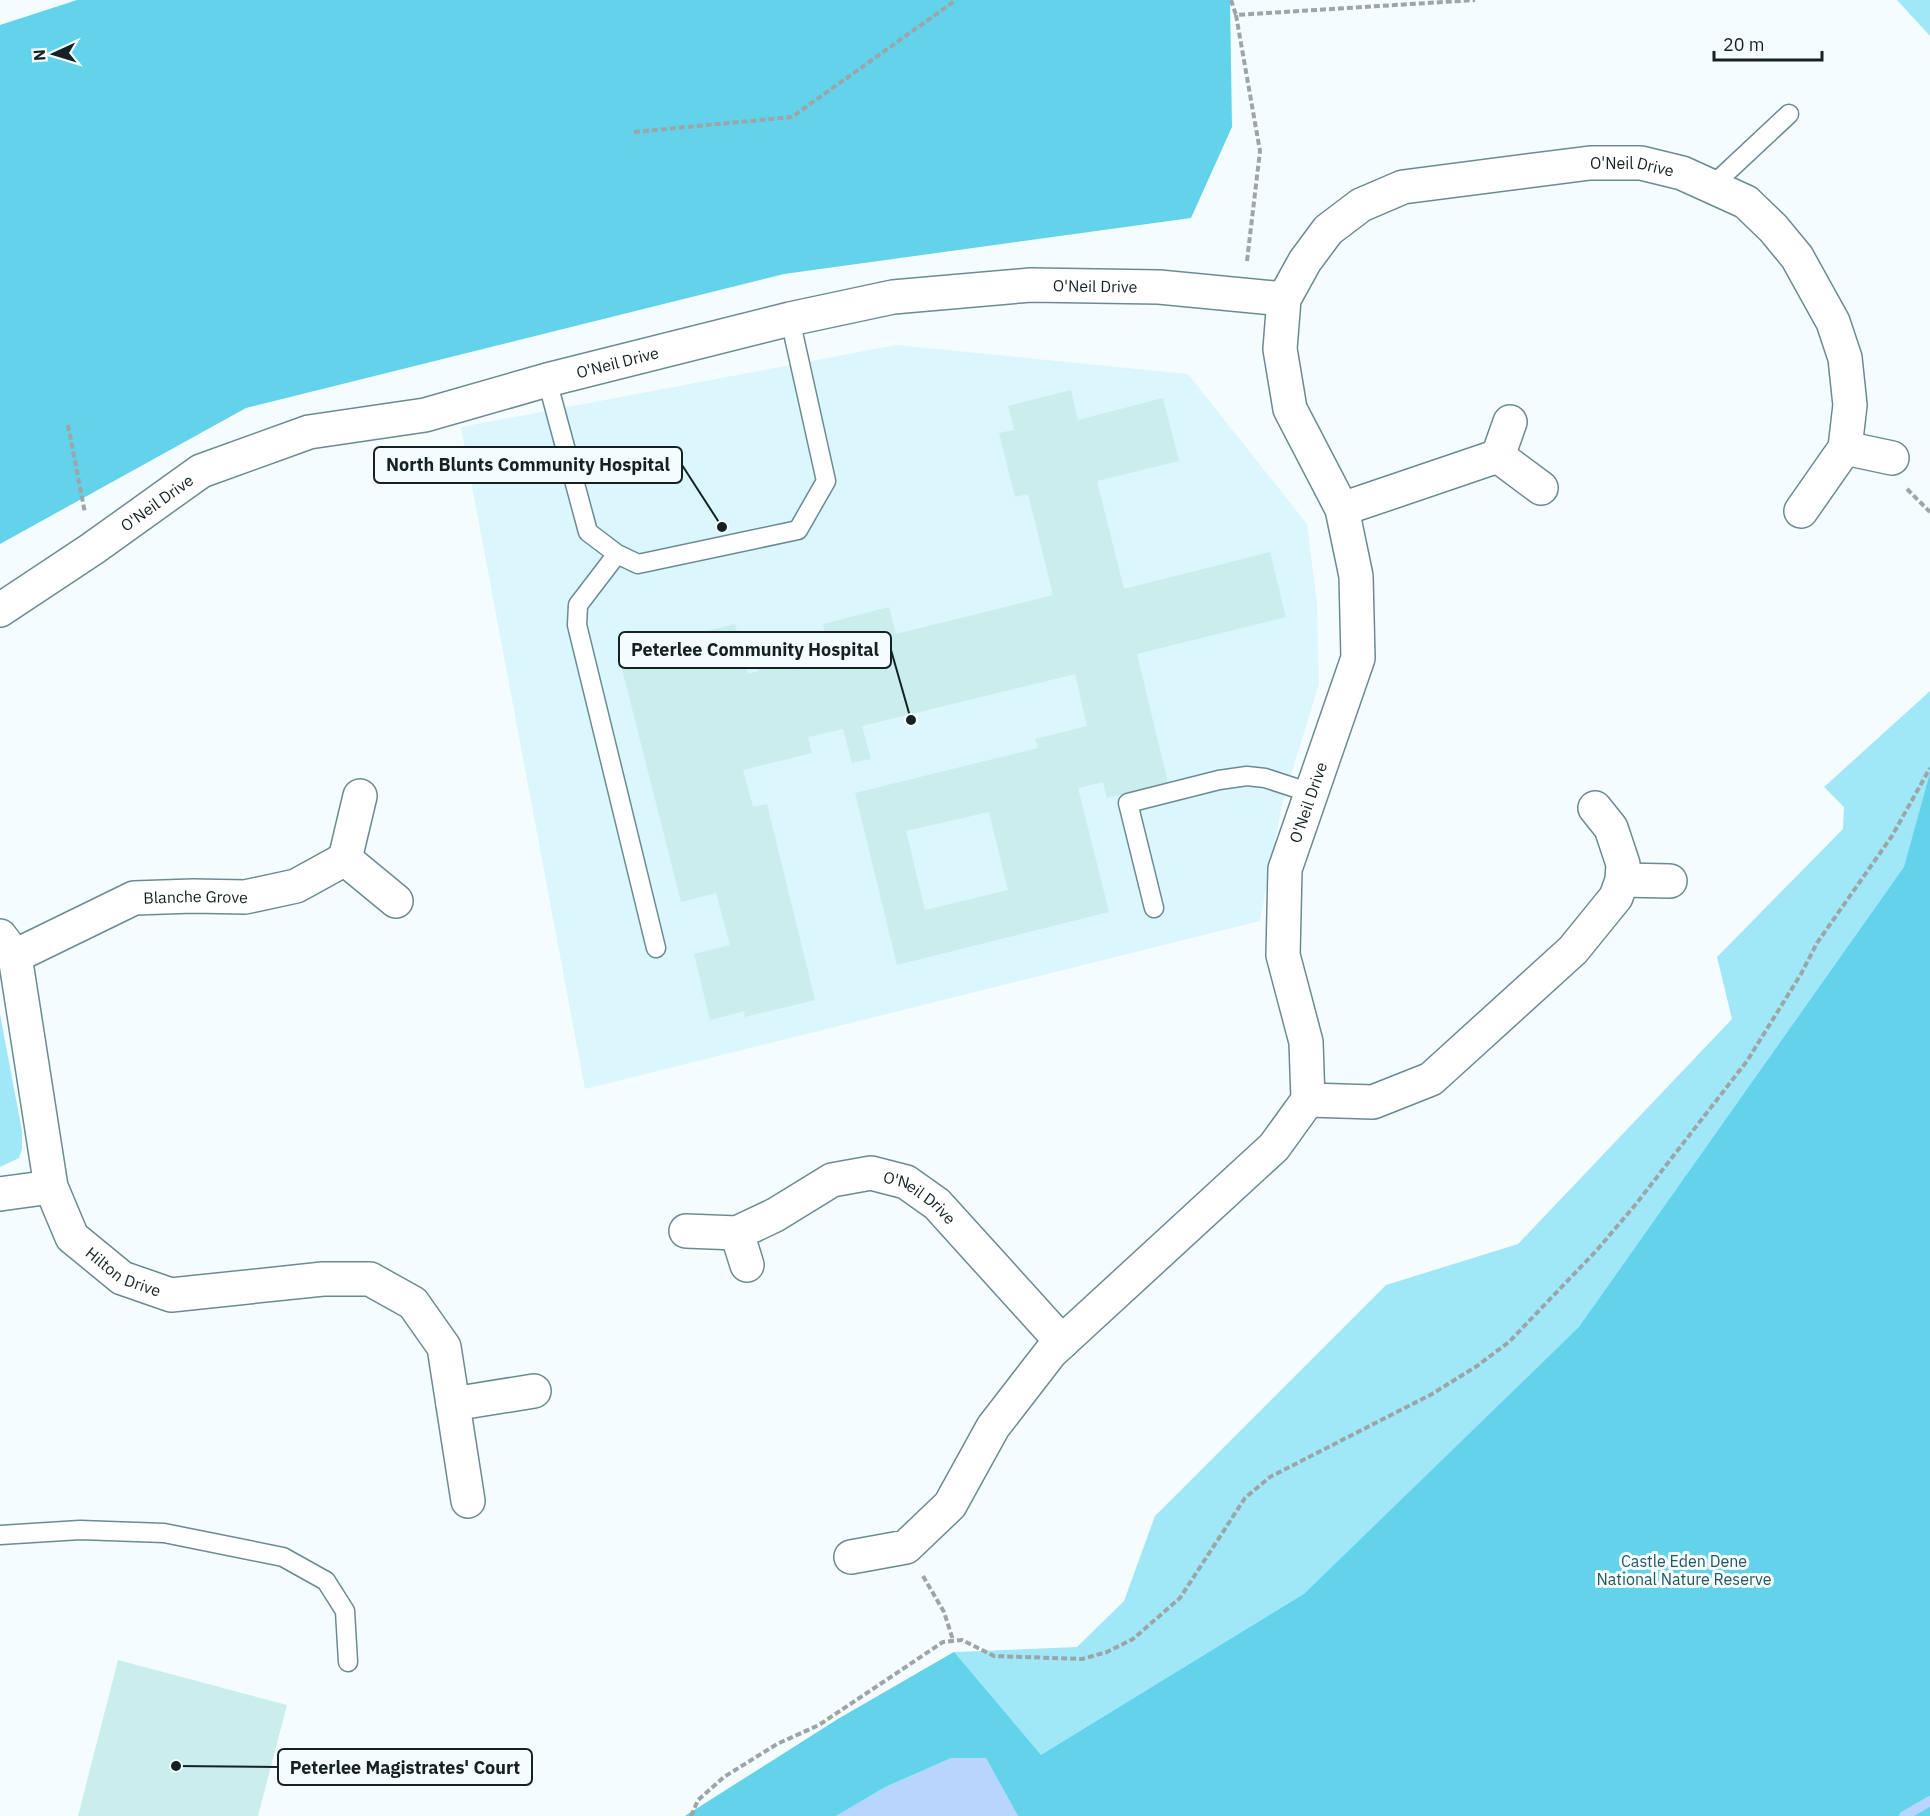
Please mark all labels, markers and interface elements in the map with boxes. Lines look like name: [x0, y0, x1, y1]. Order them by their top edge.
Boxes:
north arrow: [24, 24, 84, 84]
scale bar: [1714, 24, 1822, 62]
text: 20 m: [1723, 33, 1765, 56]
text: N: [29, 49, 49, 62]
street label: O'Neil Drive: [1590, 152, 1676, 181]
street label: O'Neil Drive: [1053, 275, 1138, 297]
street label: O'Neil Drive: [574, 342, 661, 382]
callout: North Blunts Community Hospital: [374, 447, 682, 483]
text: North Blunts Community Hospital: [386, 453, 670, 476]
street label: O'Neil Drive: [117, 470, 197, 535]
callout: Peterlee Community Hospital: [619, 632, 891, 668]
text: Peterlee Community Hospital: [631, 638, 880, 661]
street label: O'Neil Drive: [1285, 759, 1331, 846]
street label: Blanche Grove: [143, 886, 248, 908]
street label: O'Neil Drive: [881, 1167, 960, 1228]
street label: Hilton Drive: [82, 1243, 164, 1301]
park label: Castle Eden Dene National Nature Reserve: [1596, 1551, 1772, 1589]
callout: Peterlee Magistrates' Court: [278, 1749, 532, 1785]
text: Peterlee Magistrates' Court: [290, 1756, 520, 1779]

